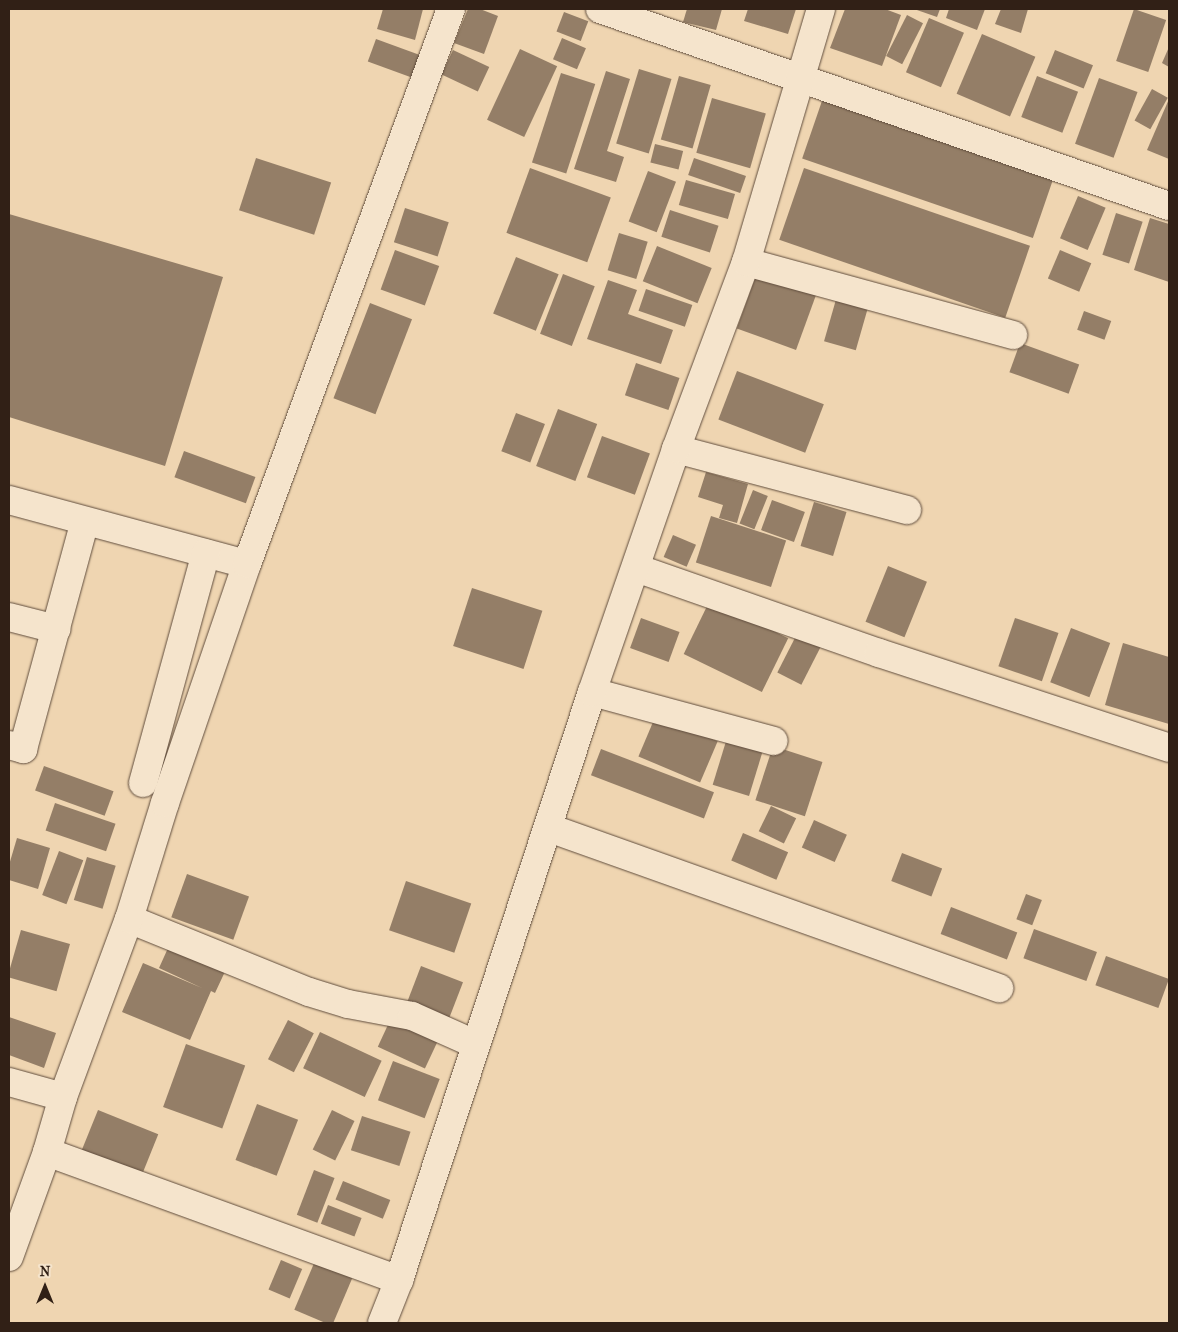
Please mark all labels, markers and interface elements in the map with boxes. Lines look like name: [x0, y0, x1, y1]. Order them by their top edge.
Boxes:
north arrow: [20, 1262, 70, 1312]
text: N: [40, 1263, 50, 1280]

